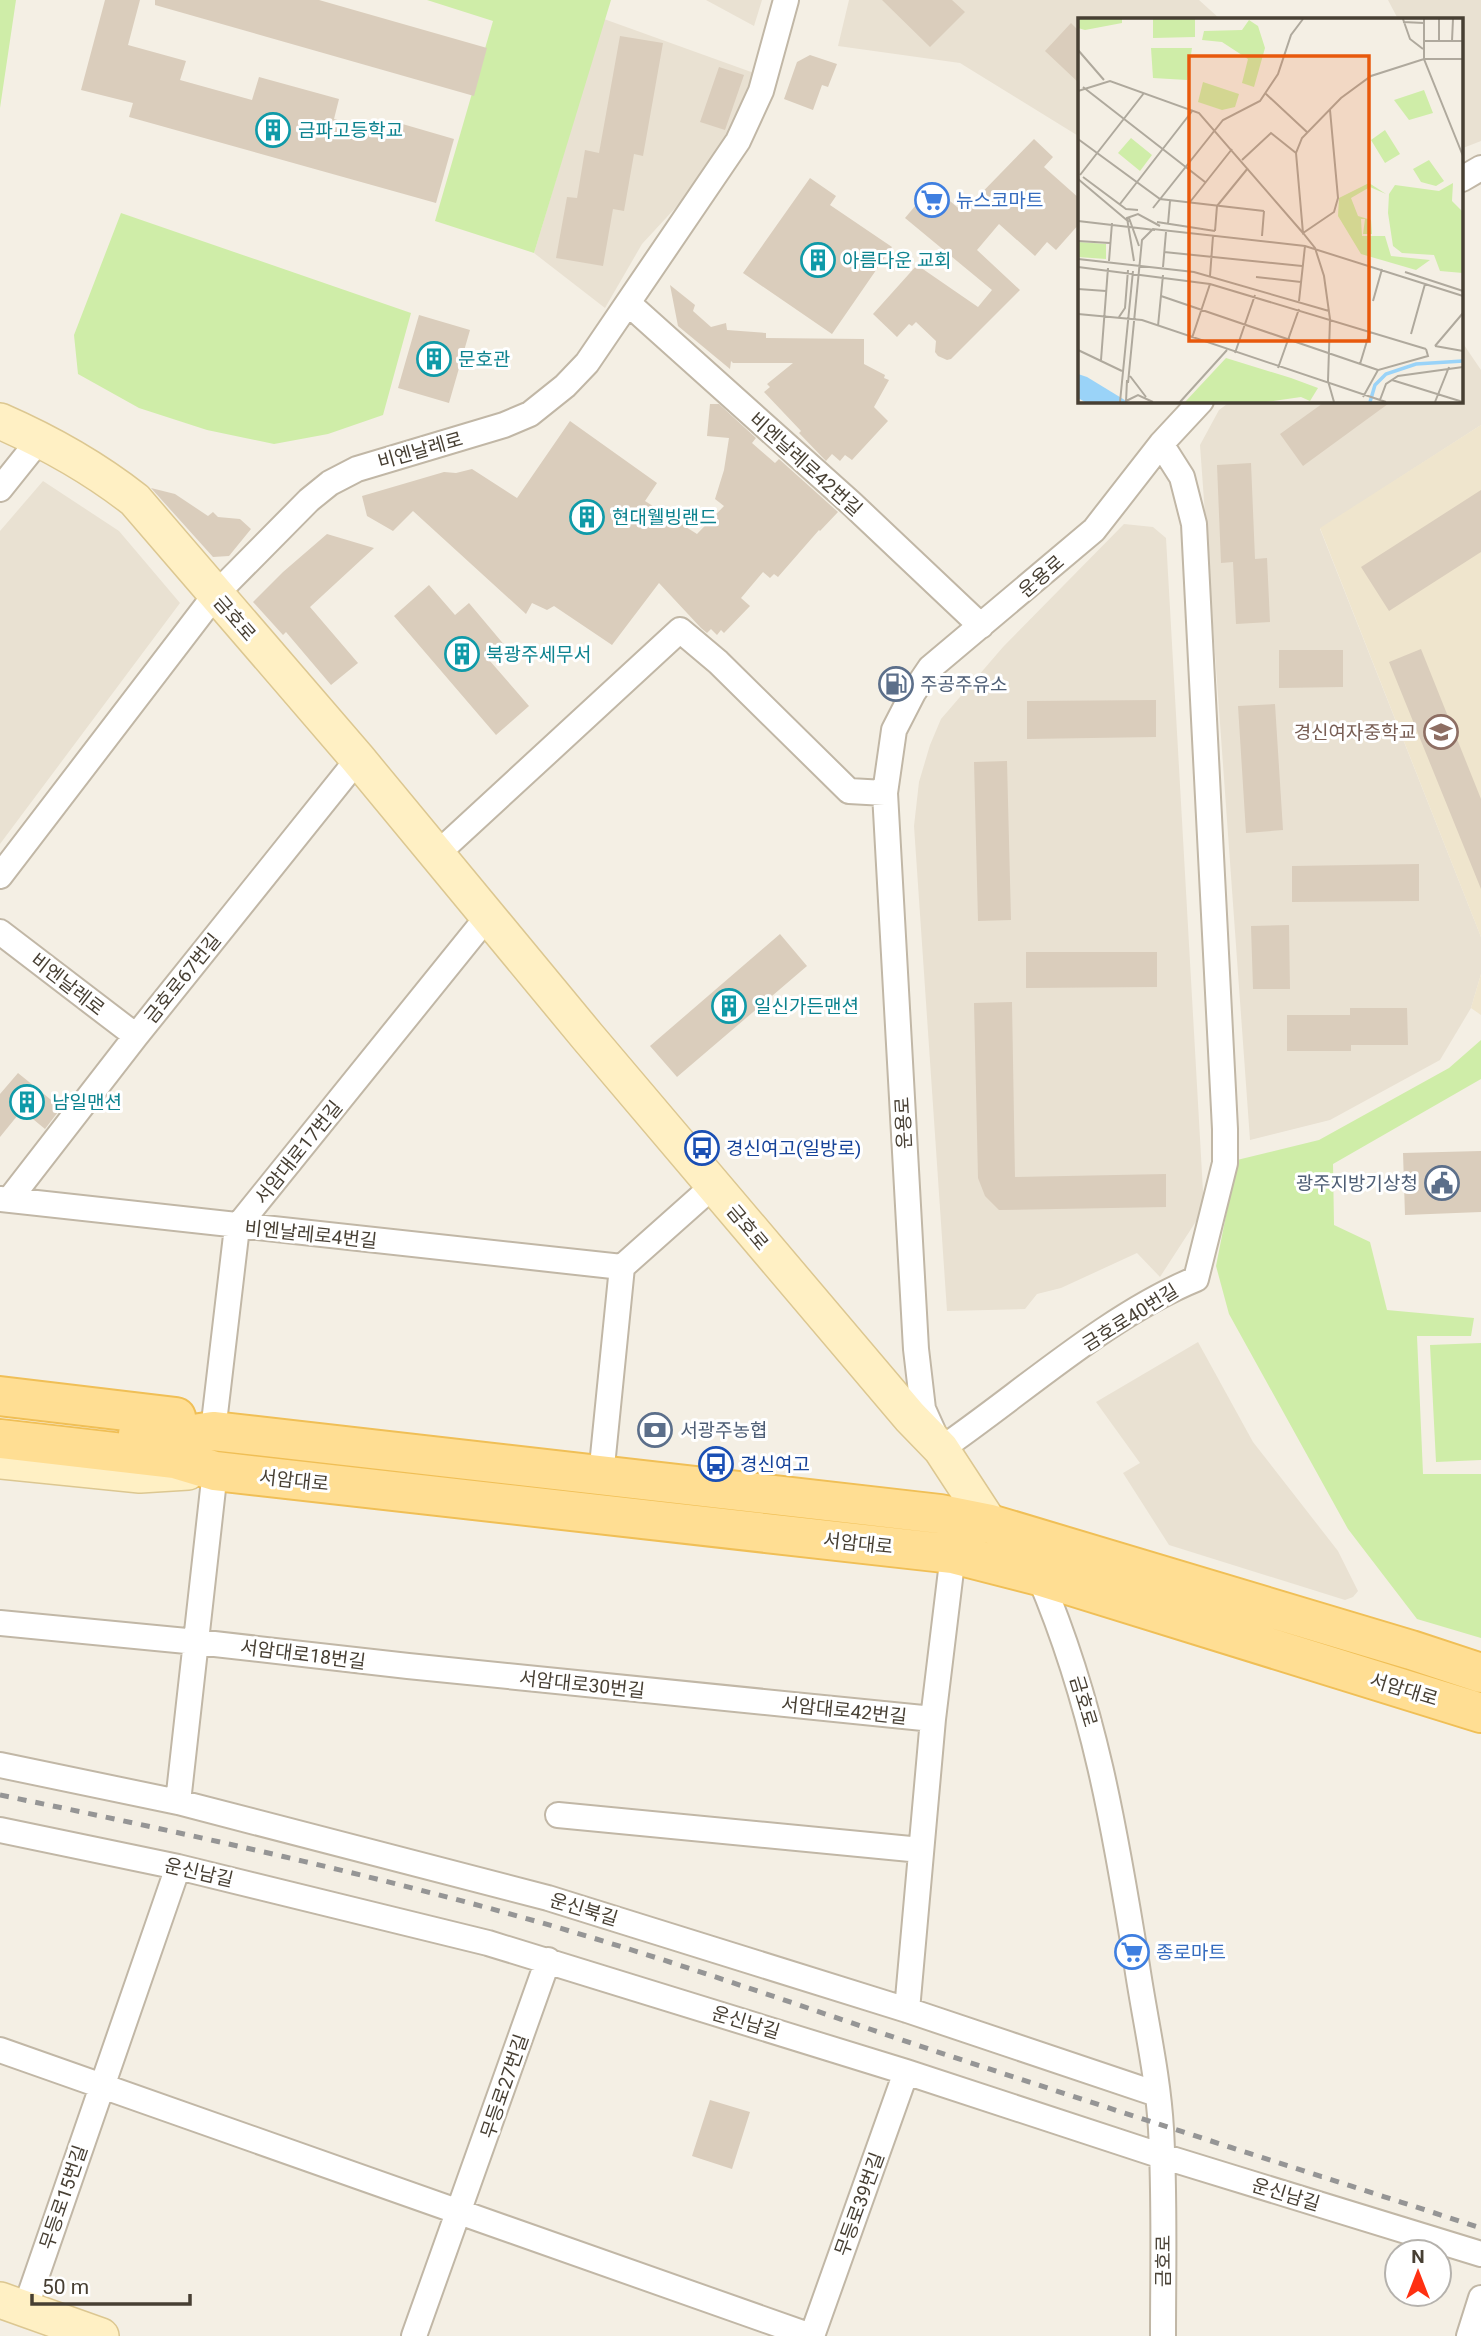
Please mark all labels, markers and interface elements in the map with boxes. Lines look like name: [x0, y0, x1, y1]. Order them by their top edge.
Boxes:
inset map: [1078, 18, 1464, 402]
building icon: 금파고등학교: [254, 111, 292, 149]
place label: 금파고등학교: [298, 119, 403, 142]
supermarket icon: 뉴스코마트: [913, 181, 951, 219]
place label: 뉴스코마트: [956, 189, 1043, 212]
building icon: 아름다운 교회: [799, 241, 837, 279]
place label: 아름다운 교회: [842, 249, 952, 272]
building icon: 문호관: [415, 340, 453, 378]
place label: 문호관: [458, 348, 510, 371]
street label: 비엔날레로42번길: [745, 408, 867, 521]
street label: 비엔날레로: [375, 427, 465, 474]
building icon: 현대웰빙랜드: [568, 498, 606, 536]
place label: 현대웰빙랜드: [612, 506, 717, 529]
street label: 운용로: [1014, 550, 1069, 602]
street label: 금호로: [209, 591, 261, 646]
building icon: 북광주세무서: [443, 635, 481, 673]
place label: 북광주세무서: [486, 643, 591, 666]
fuel station icon: 주공주유소: [877, 665, 915, 703]
place label: 주공주유소: [920, 673, 1007, 696]
school or university icon: 경신여자중학교: [1422, 713, 1460, 751]
place label: 경신여자중학교: [1294, 721, 1416, 744]
street label: 금호로67번길: [139, 929, 226, 1028]
street label: 비엔날레로: [26, 948, 109, 1020]
building icon: 일신가든맨션: [710, 987, 748, 1025]
place label: 일신가든맨션: [754, 995, 859, 1018]
building icon: 남일맨션: [8, 1083, 46, 1121]
place label: 남일맨션: [52, 1091, 122, 1114]
street label: 서암대로17번길: [250, 1096, 347, 1209]
street label: 운용로: [891, 1096, 916, 1150]
bus stop icon: 경신여고(일방로): [683, 1129, 721, 1167]
place label: 경신여고(일방로): [726, 1137, 861, 1160]
public building icon: 광주지방기상청: [1423, 1164, 1461, 1202]
place label: 광주지방기상청: [1296, 1172, 1418, 1195]
street label: 금호로: [722, 1200, 773, 1255]
street label: 비엔날레로4번길: [244, 1216, 378, 1253]
street label: 금호로40번길: [1078, 1279, 1182, 1356]
bank icon: 서광주농협: [636, 1411, 674, 1449]
place label: 서광주농협: [680, 1419, 767, 1442]
bus stop icon: 경신여고: [697, 1445, 735, 1483]
place label: 경신여고: [740, 1453, 810, 1476]
street label: 서암대로: [258, 1465, 330, 1496]
street label: 서암대로: [822, 1528, 894, 1559]
street label: 서암대로18번길: [239, 1635, 367, 1674]
street label: 서암대로30번길: [518, 1666, 646, 1703]
street label: 서암대로: [1367, 1668, 1441, 1711]
street label: 금호로: [1065, 1673, 1102, 1730]
street label: 서암대로42번길: [780, 1692, 908, 1729]
street label: 운신남길: [162, 1853, 236, 1892]
street label: 운신북길: [547, 1888, 621, 1931]
supermarket icon: 종로마트: [1113, 1933, 1151, 1971]
place label: 종로마트: [1156, 1941, 1226, 1964]
street label: 운신남길: [709, 2001, 783, 2044]
street label: 무등로27번길: [476, 2031, 533, 2141]
street label: 무등로15번길: [35, 2142, 92, 2252]
street label: 무등로39번길: [830, 2149, 889, 2259]
street label: 운신남길: [1249, 2173, 1323, 2216]
street label: 금호로: [1152, 2235, 1175, 2287]
north arrow: [1383, 2238, 1453, 2308]
text: N: [1411, 2245, 1425, 2268]
scale bar: [32, 2262, 189, 2306]
text: 50 m: [42, 2275, 89, 2299]

